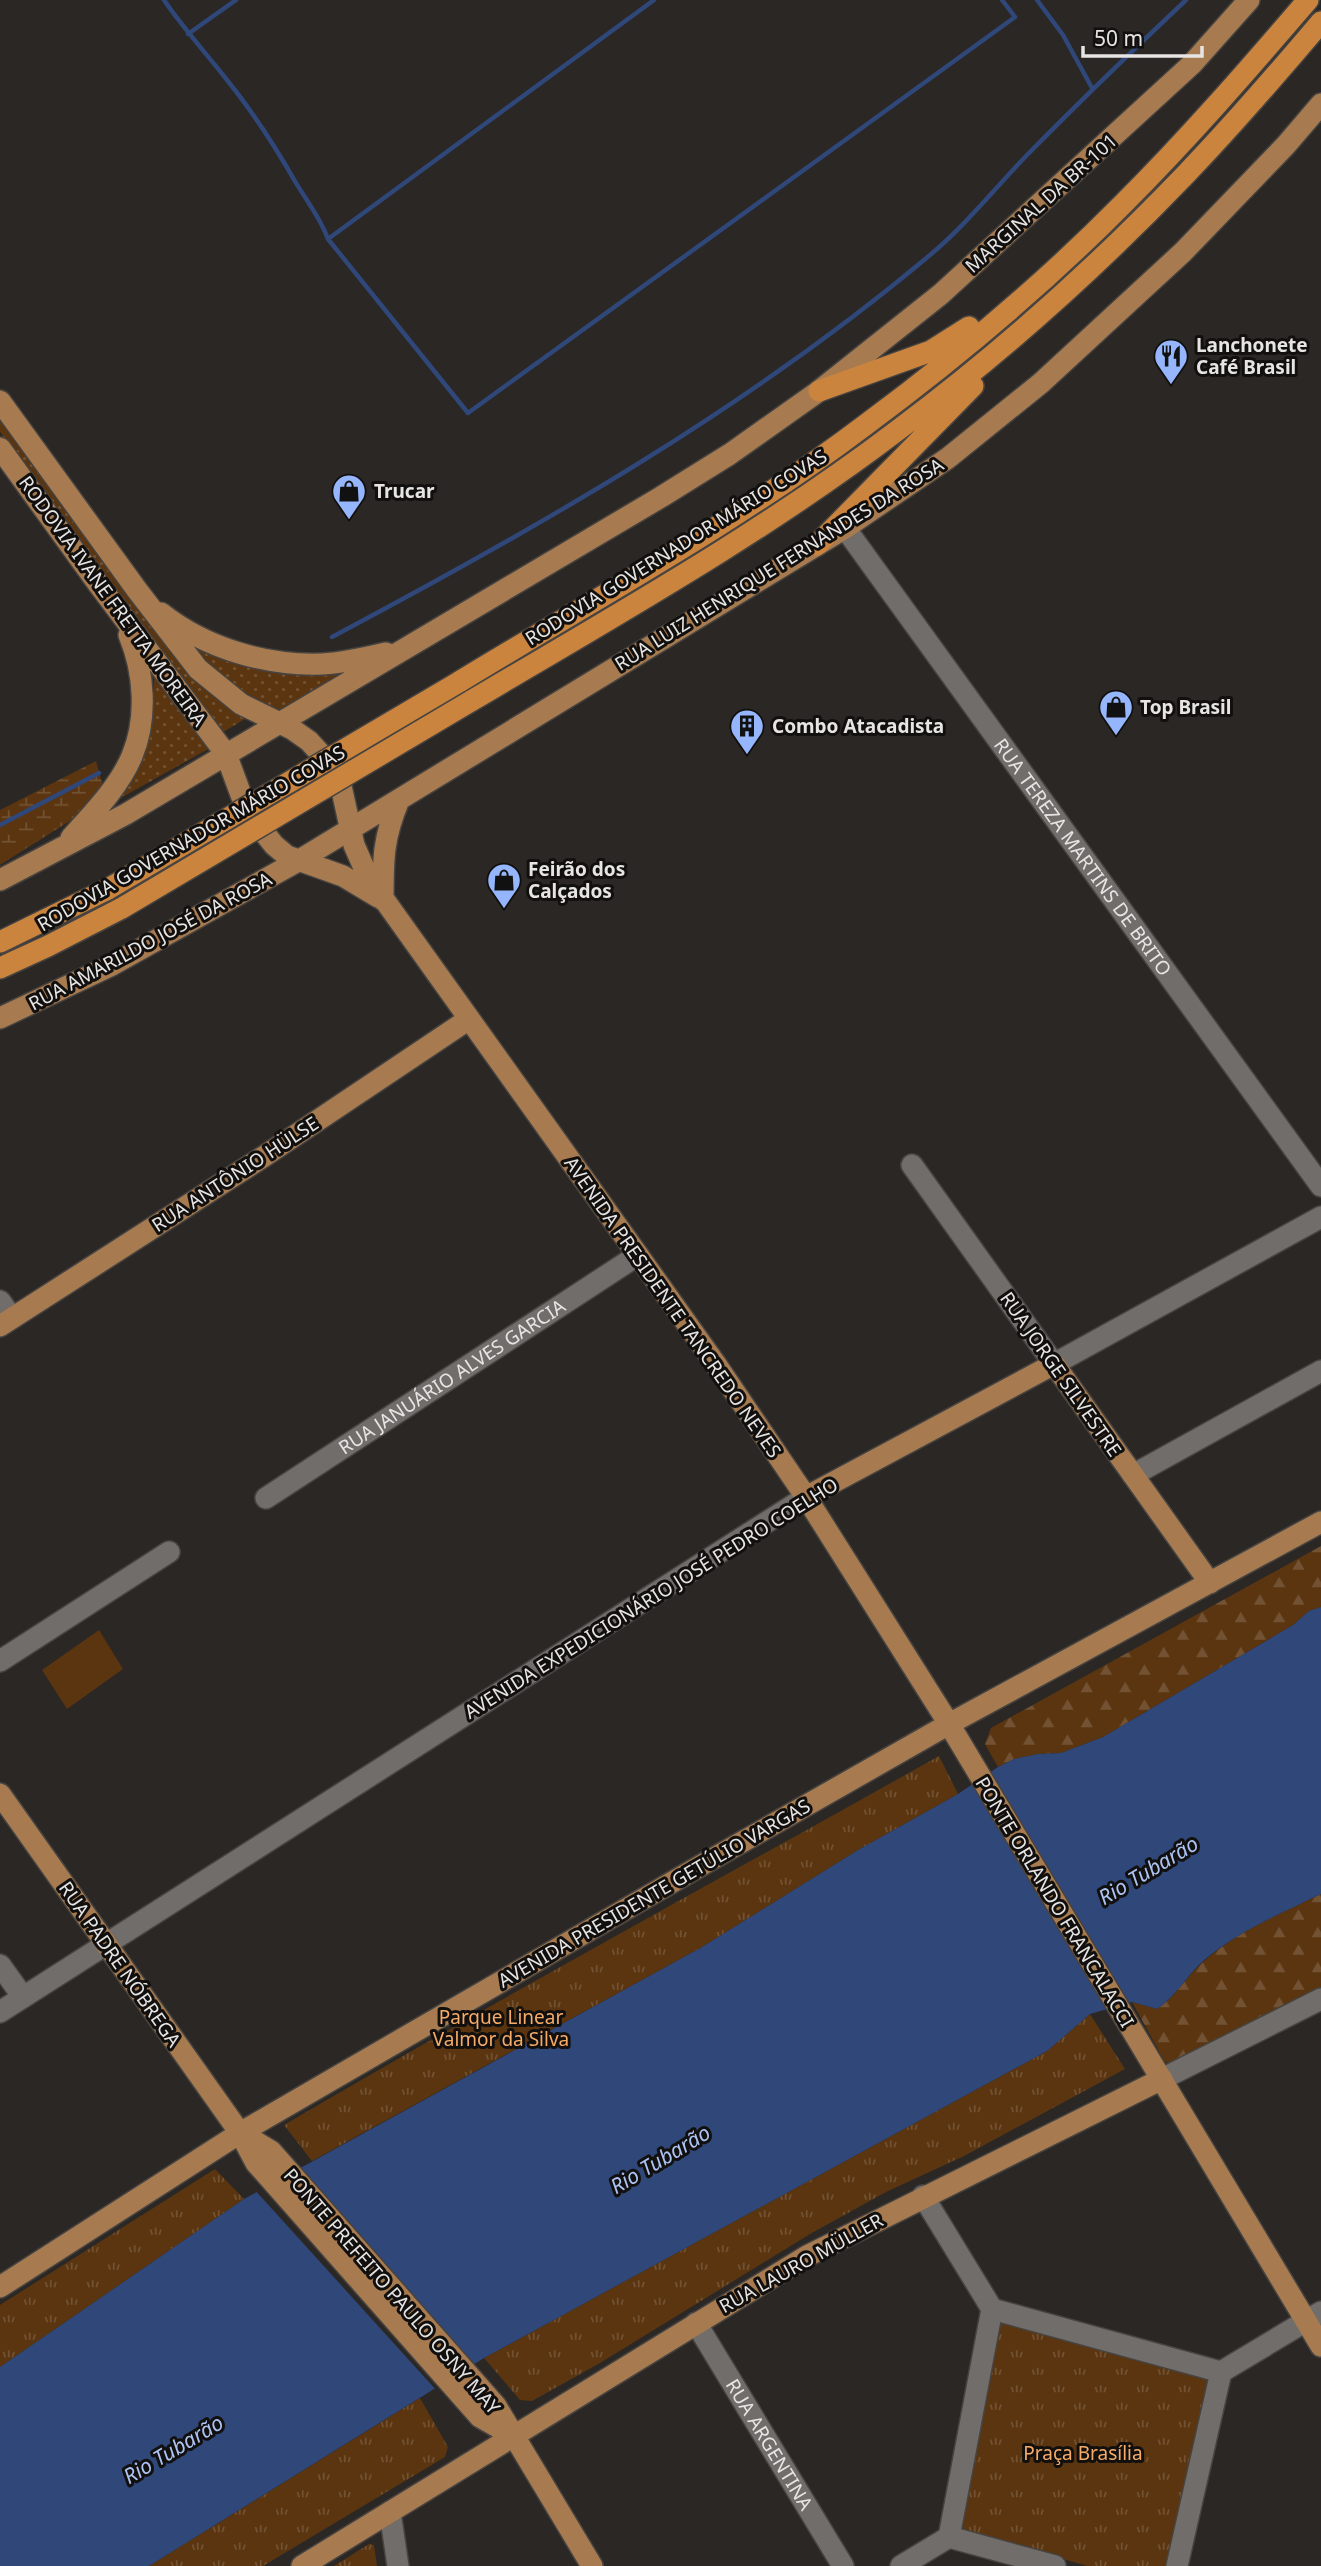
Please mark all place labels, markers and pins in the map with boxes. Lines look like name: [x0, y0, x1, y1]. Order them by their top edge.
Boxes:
place label: Lanchonete Café Brasil: [1196, 332, 1308, 380]
restaurant icon: Lanchonete Café Brasil: [1152, 337, 1190, 386]
shop icon: Trucar: [330, 472, 368, 521]
place label: Trucar: [374, 478, 435, 504]
shop icon: Top Brasil: [1097, 688, 1135, 737]
place label: Top Brasil: [1140, 694, 1231, 720]
building icon: Combo Atacadista: [728, 707, 766, 756]
place label: Combo Atacadista: [772, 713, 944, 739]
place label: Feirão dos Calçados: [528, 856, 625, 904]
shop icon: Feirão dos Calçados: [485, 861, 523, 910]

